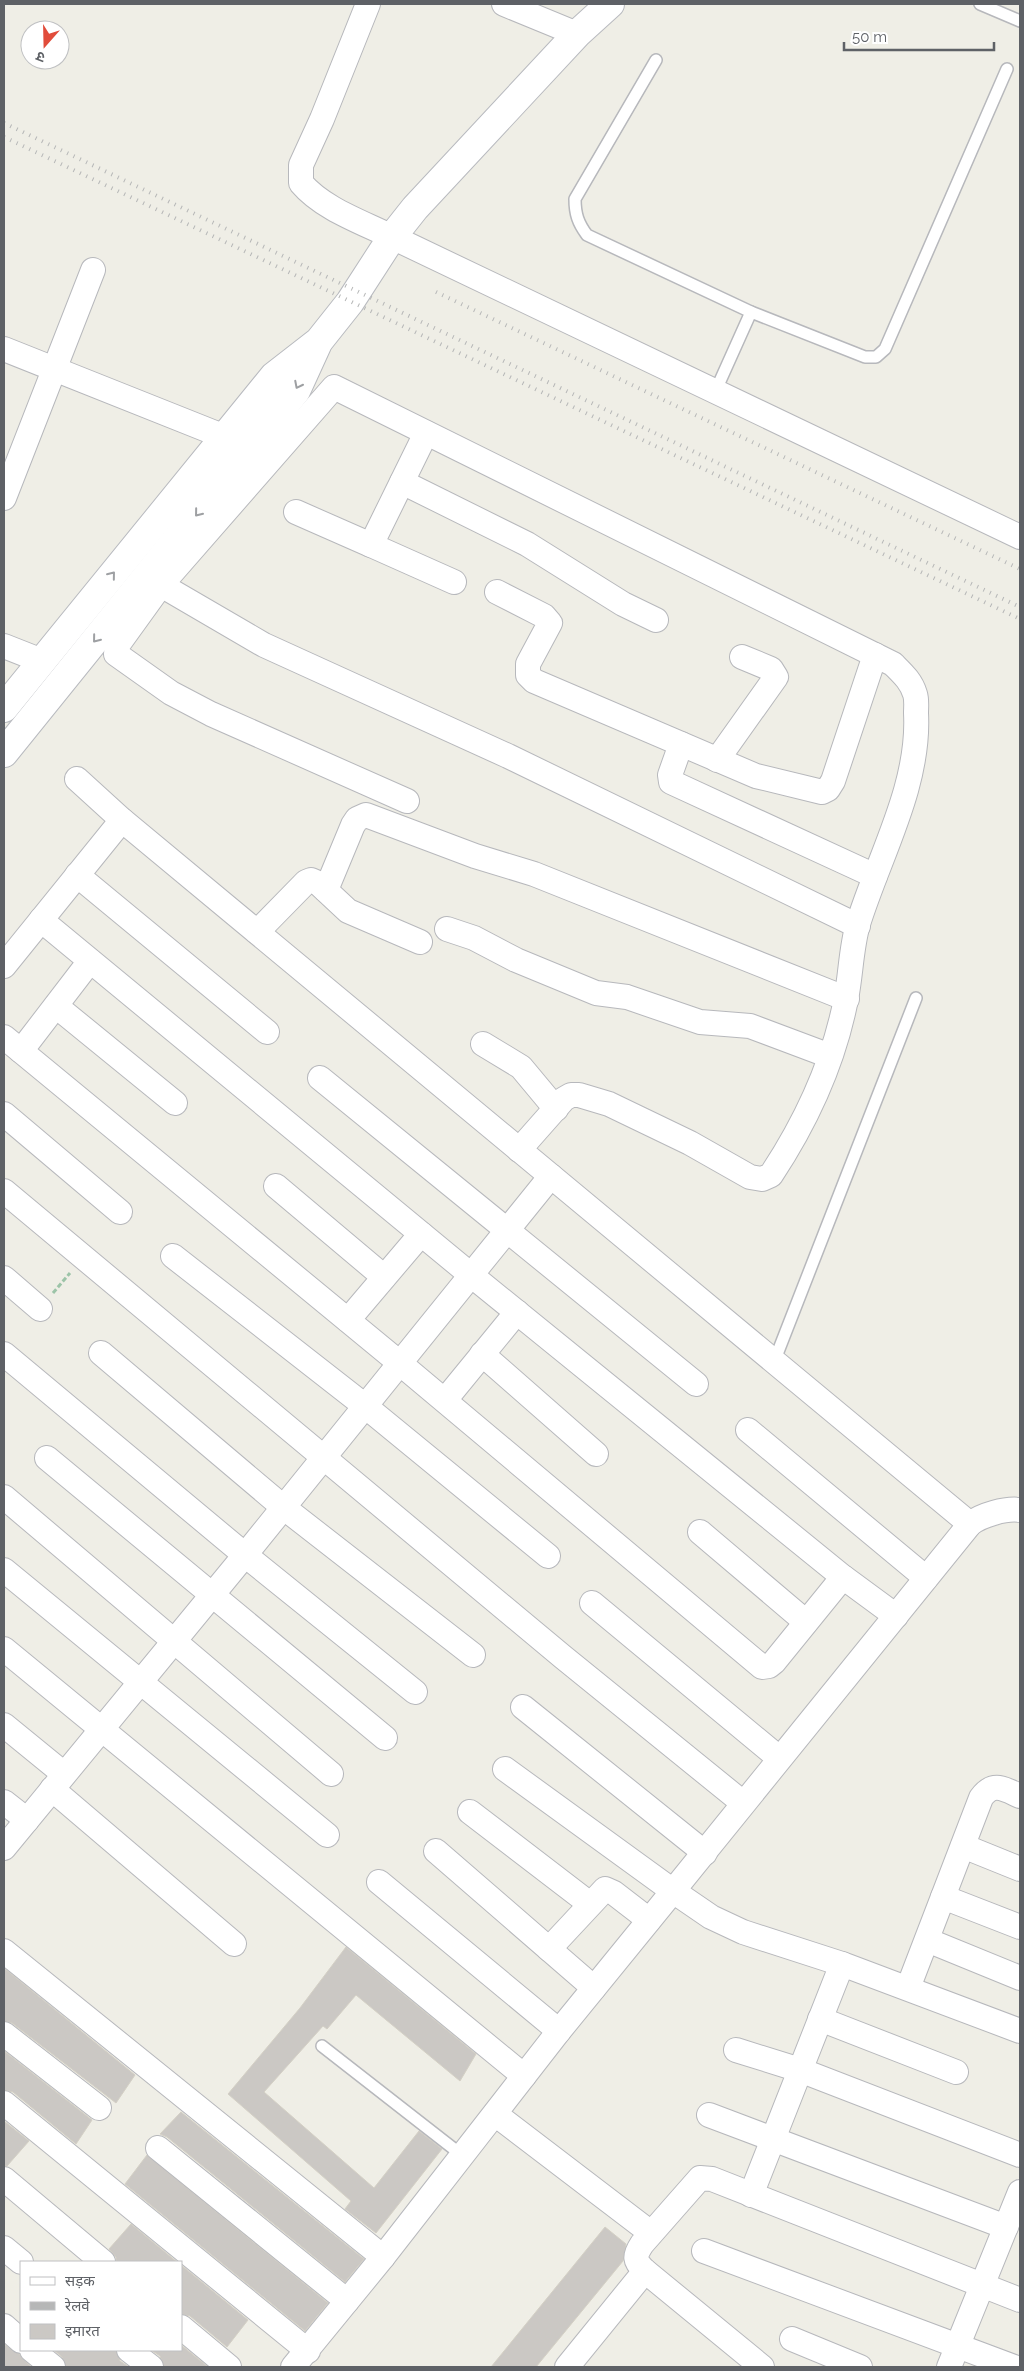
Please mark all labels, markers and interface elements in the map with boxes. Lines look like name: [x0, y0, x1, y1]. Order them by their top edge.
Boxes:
north arrow: [20, 20, 70, 70]
scale bar: [844, 20, 994, 52]
text: 50 m: [852, 28, 887, 46]
text: उ: [33, 48, 47, 66]
one-way arrow: [294, 380, 304, 389]
one-way arrow: [195, 507, 203, 516]
one-way arrow: [107, 572, 115, 581]
one-way arrow: [93, 633, 101, 642]
legend: [20, 2261, 182, 2351]
text: सड़क: [65, 2272, 95, 2290]
text: रेलवे: [64, 2297, 90, 2315]
text: इमारत: [65, 2322, 100, 2340]

